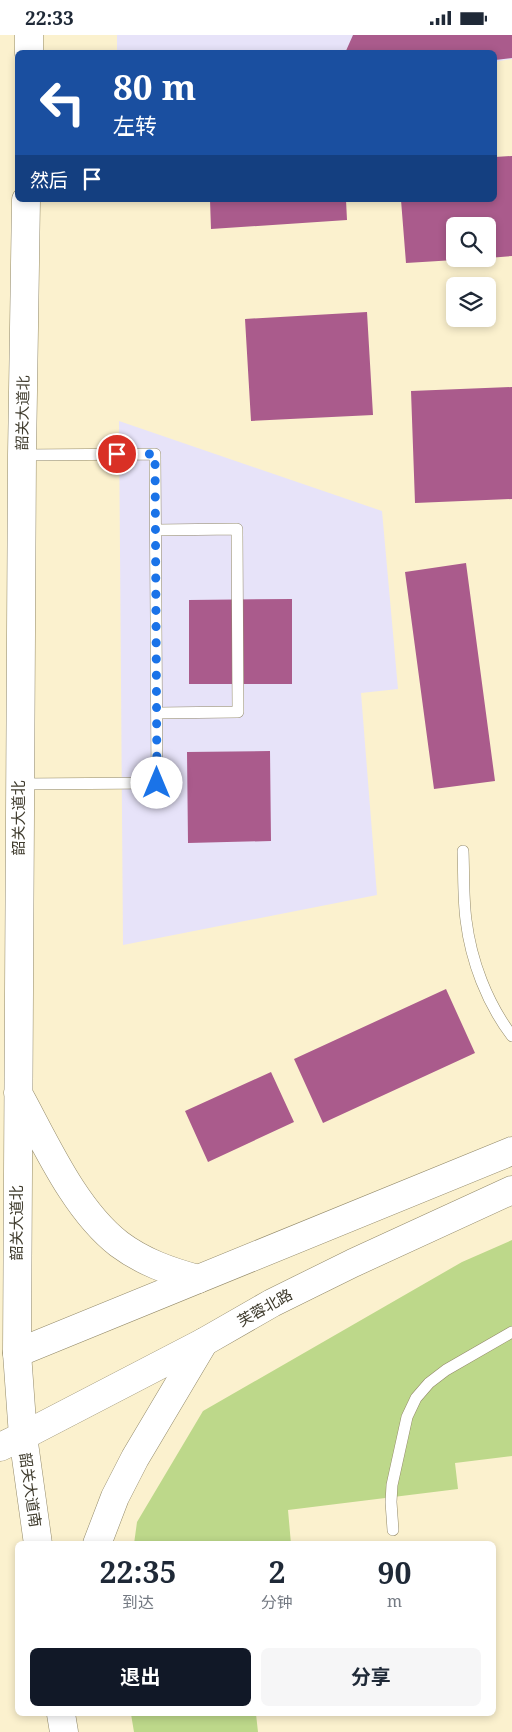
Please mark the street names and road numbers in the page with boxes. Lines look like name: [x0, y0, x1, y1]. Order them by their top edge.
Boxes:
street label: 韶关大道北: [11, 375, 33, 451]
street label: 韶关大道北: [8, 780, 28, 856]
street label: 韶关大道北: [6, 1185, 26, 1261]
street label: 芙蓉北路: [233, 1284, 296, 1330]
street label: 韶关大道南: [16, 1451, 46, 1528]

